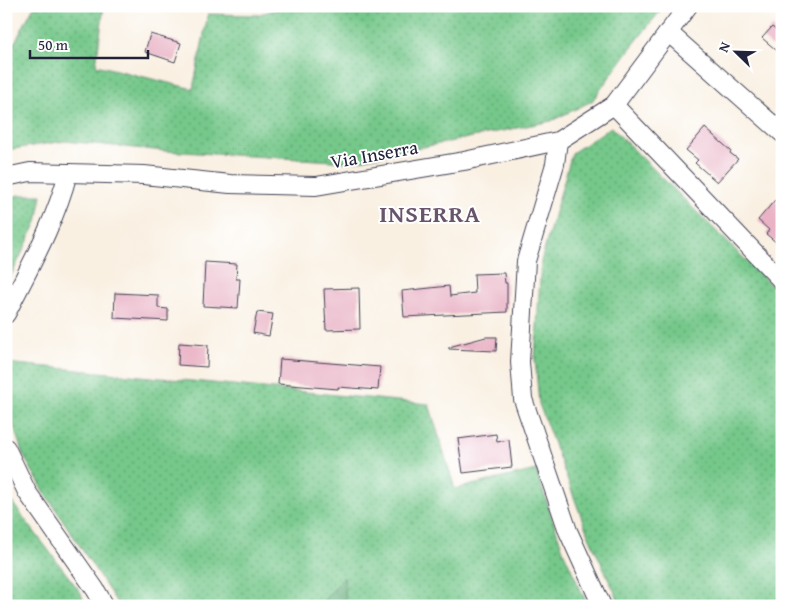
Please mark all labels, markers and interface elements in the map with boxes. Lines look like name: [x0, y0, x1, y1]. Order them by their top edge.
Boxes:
scale bar: [30, 28, 148, 60]
north arrow: [710, 28, 760, 78]
text: 50 m: [38, 34, 69, 55]
text: N: [713, 38, 735, 55]
street label: Via Inserra: [328, 133, 420, 175]
district label: INSERRA: [379, 196, 481, 231]

